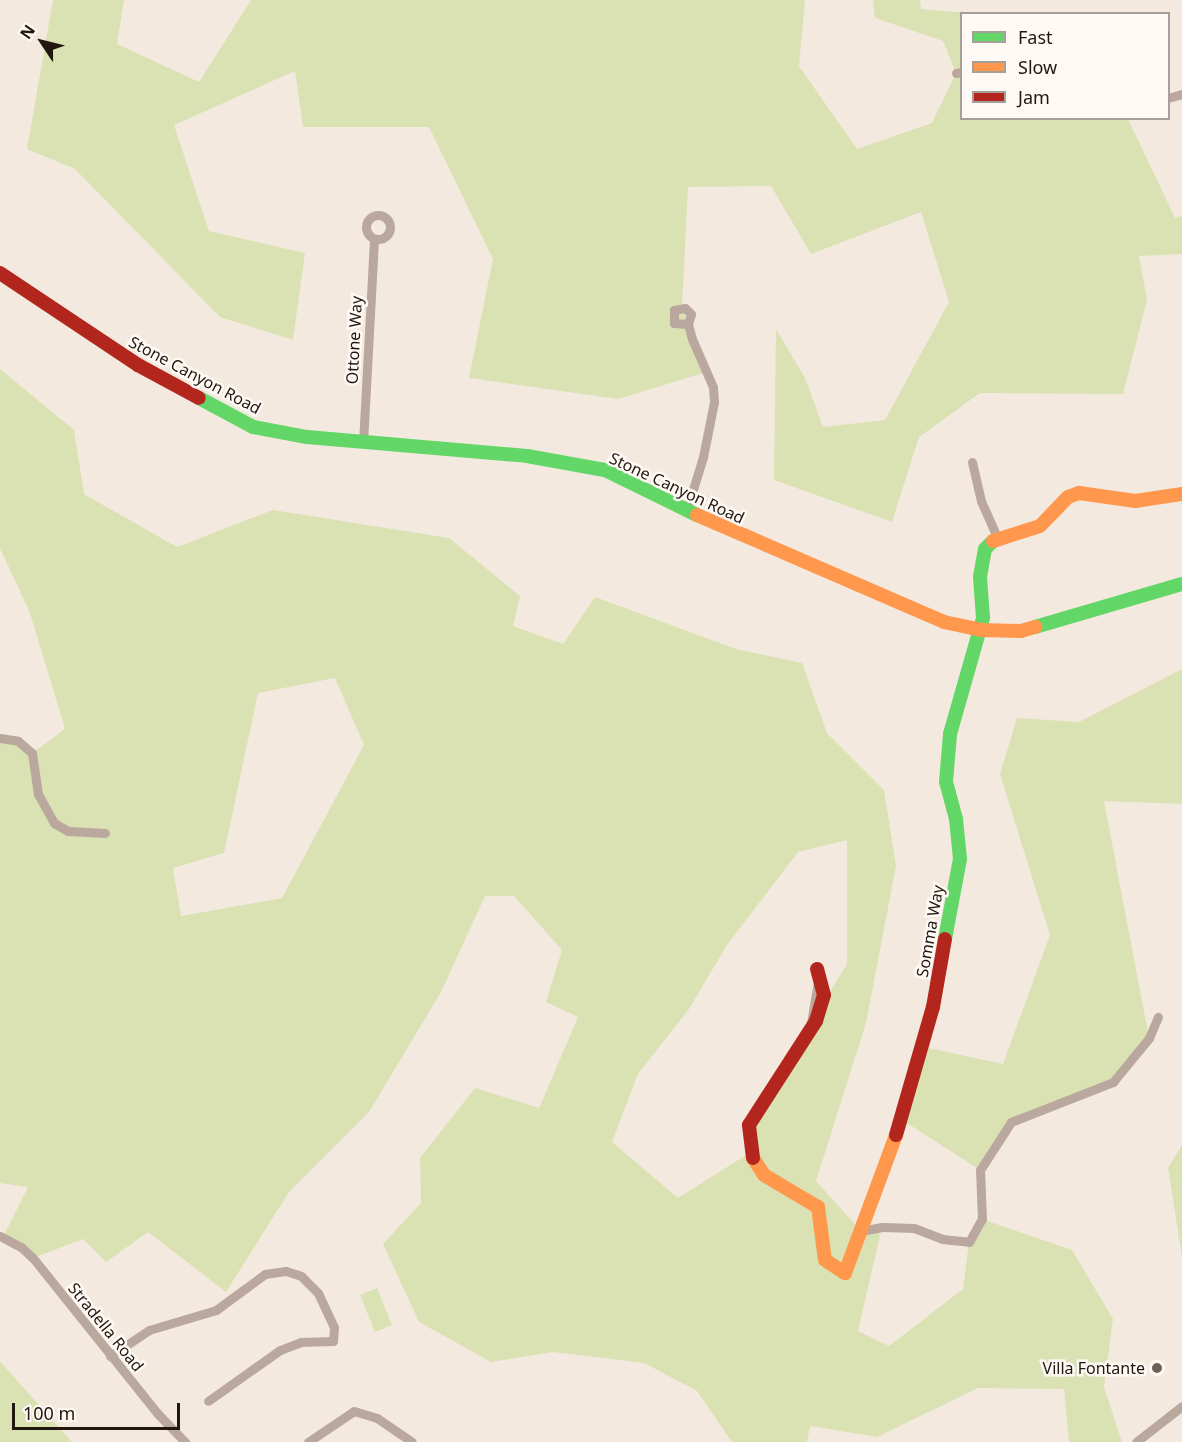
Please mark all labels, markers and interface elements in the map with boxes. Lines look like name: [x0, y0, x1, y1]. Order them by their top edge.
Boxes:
north arrow: [12, 12, 72, 72]
legend: [960, 12, 1170, 120]
text: N: [15, 20, 40, 43]
text: Fast: [1018, 25, 1053, 49]
text: Slow: [1018, 55, 1057, 79]
text: Jam: [1018, 85, 1050, 109]
street label: Ottone Way: [342, 295, 366, 385]
street label: Stone Canyon Road: [126, 332, 264, 418]
street label: Stone Canyon Road: [606, 448, 748, 528]
street label: Somma Way: [912, 883, 948, 979]
street label: Stradella Road: [64, 1279, 148, 1375]
place label: Villa Fontante: [1043, 1358, 1145, 1378]
marker: Villa Fontante: [1150, 1361, 1164, 1375]
scale bar: [15, 1391, 183, 1429]
text: 100 m: [23, 1401, 75, 1425]

